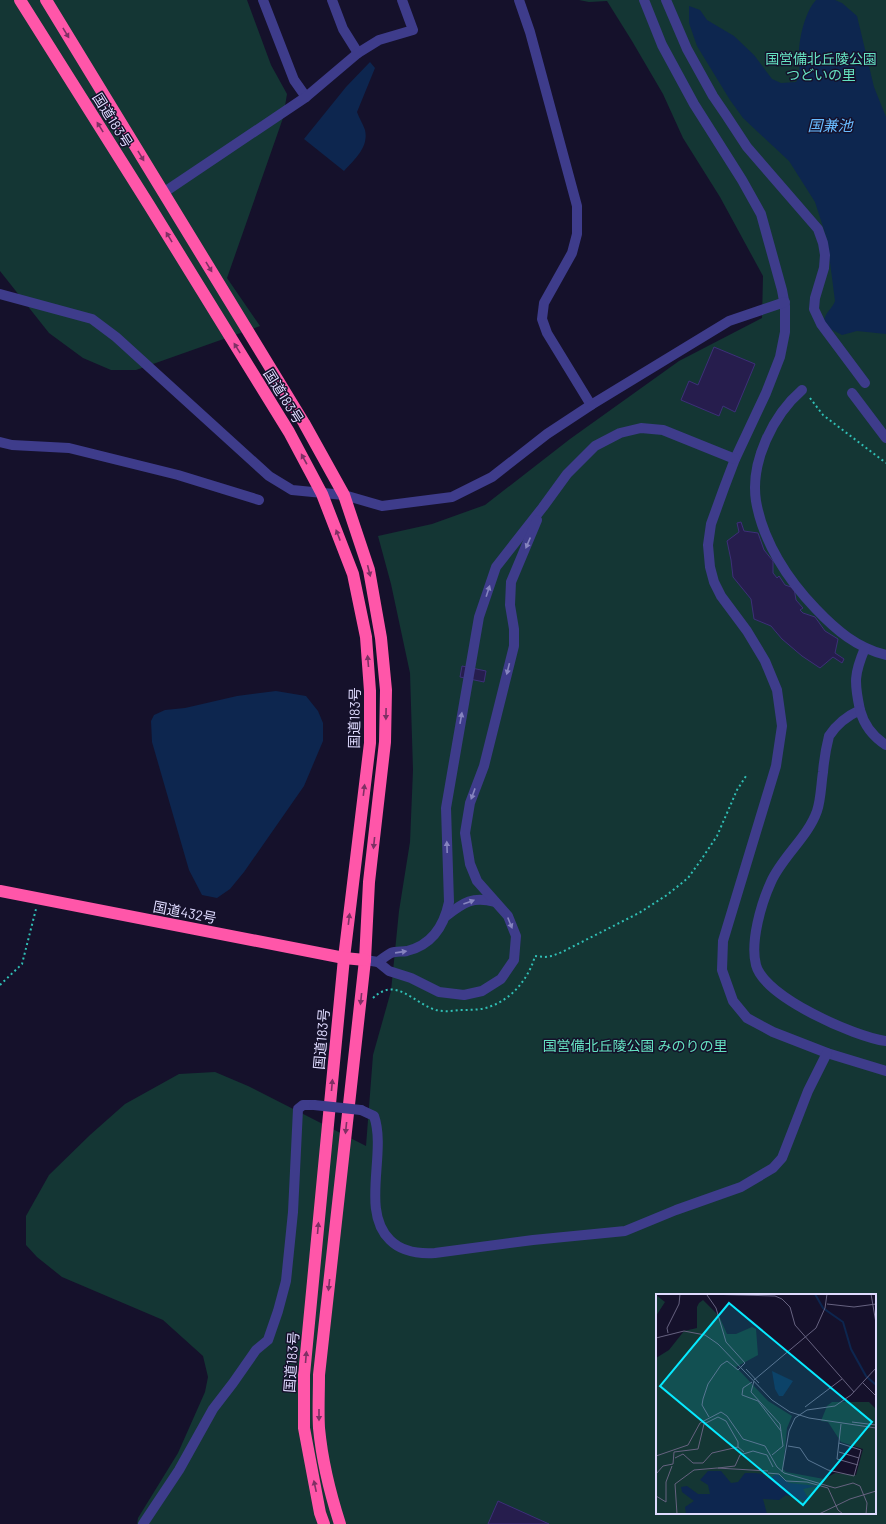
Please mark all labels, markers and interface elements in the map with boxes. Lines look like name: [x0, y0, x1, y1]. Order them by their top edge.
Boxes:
one-way arrow: [62, 28, 70, 38]
park label: 国営備北丘陵公園 つどいの里: [765, 50, 877, 83]
street label: 国道183号: [90, 89, 136, 151]
water label: 国兼池: [807, 116, 854, 134]
one-way arrow: [96, 122, 104, 132]
one-way arrow: [137, 151, 145, 161]
one-way arrow: [165, 231, 172, 243]
one-way arrow: [205, 261, 212, 273]
one-way arrow: [233, 342, 240, 354]
street label: 国道183号: [261, 365, 307, 427]
one-way arrow: [300, 453, 307, 465]
one-way arrow: [335, 528, 341, 540]
one-way arrow: [524, 538, 530, 550]
one-way arrow: [366, 566, 372, 578]
one-way arrow: [485, 585, 491, 597]
one-way arrow: [364, 655, 371, 667]
one-way arrow: [505, 663, 511, 675]
street label: 国道183号: [345, 687, 363, 749]
one-way arrow: [383, 708, 389, 721]
one-way arrow: [458, 712, 464, 724]
one-way arrow: [361, 784, 367, 796]
one-way arrow: [470, 788, 476, 800]
one-way arrow: [371, 837, 377, 849]
one-way arrow: [444, 840, 450, 853]
street label: 国道432号: [152, 898, 218, 926]
one-way arrow: [463, 898, 475, 905]
one-way arrow: [345, 913, 352, 925]
one-way arrow: [508, 918, 514, 930]
one-way arrow: [395, 949, 407, 955]
one-way arrow: [358, 993, 364, 1005]
street label: 国道183号: [310, 1008, 332, 1070]
park label: 国営備北丘陵公園 みのりの里: [543, 1037, 727, 1054]
one-way arrow: [328, 1079, 335, 1091]
one-way arrow: [343, 1122, 349, 1134]
one-way arrow: [315, 1222, 321, 1234]
one-way arrow: [326, 1279, 332, 1291]
inset map: [656, 1294, 876, 1514]
street label: 国道183号: [280, 1331, 302, 1393]
one-way arrow: [302, 1351, 309, 1363]
one-way arrow: [316, 1409, 322, 1422]
one-way arrow: [311, 1480, 317, 1492]

